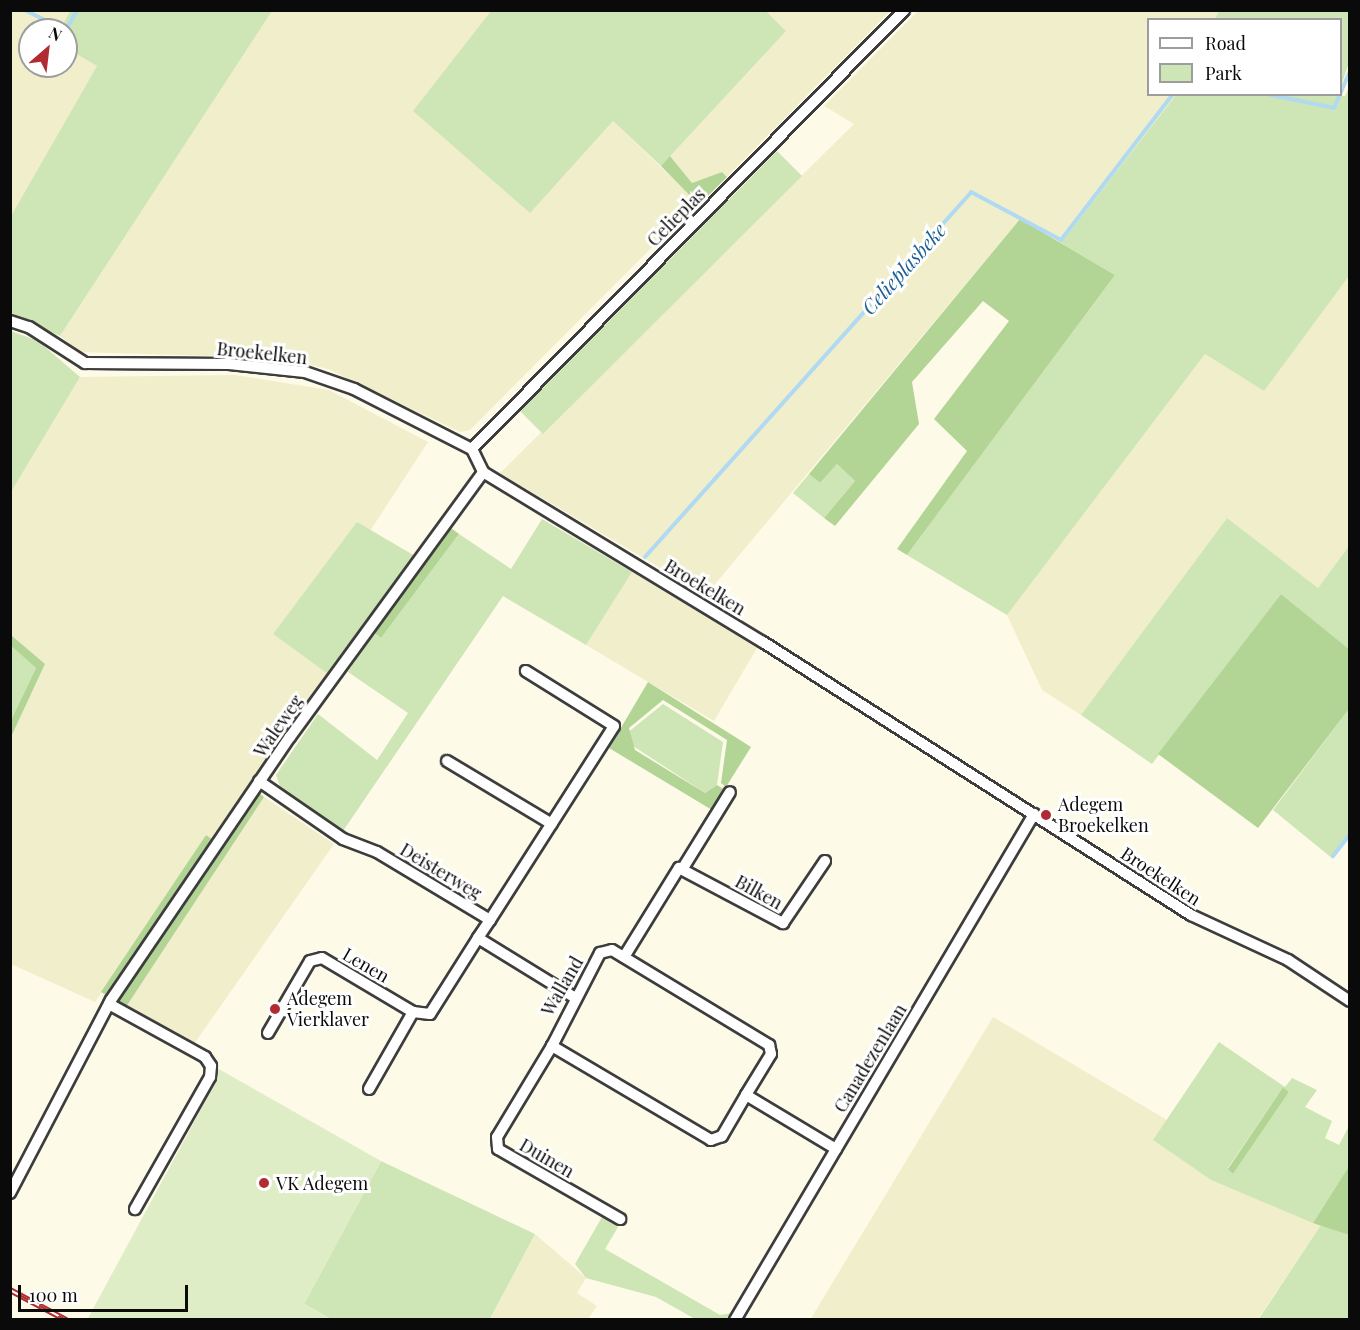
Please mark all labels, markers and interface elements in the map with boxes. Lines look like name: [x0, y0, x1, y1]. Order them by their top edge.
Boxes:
north arrow: [18, 18, 78, 78]
legend: [1147, 18, 1342, 96]
text: N: [46, 21, 66, 45]
text: Road: [1205, 31, 1246, 55]
text: Park: [1205, 61, 1242, 85]
street label: Celieplas: [642, 183, 710, 251]
water label: Celieplasbeke: [856, 217, 950, 319]
street label: Broekelken: [216, 338, 308, 368]
street label: Broekelken: [661, 554, 749, 620]
street label: Waleweg: [249, 691, 307, 761]
place label: Adegem Broekelken: [1058, 794, 1149, 836]
marker: Adegem Broekelken: [1039, 808, 1053, 822]
street label: Deisterweg: [396, 838, 486, 904]
street label: Broekelken: [1117, 842, 1205, 910]
street label: Bilken: [732, 870, 786, 914]
street label: Lenen: [339, 943, 393, 987]
street label: Walland: [536, 953, 588, 1019]
place label: Adegem Vierklaver: [287, 988, 369, 1030]
street label: Canadezenlaan: [829, 1000, 911, 1116]
marker: Adegem Vierklaver: [268, 1002, 282, 1016]
street label: Duinen: [516, 1134, 578, 1182]
place label: VK Adegem: [276, 1172, 369, 1194]
marker: VK Adegem: [257, 1176, 271, 1190]
scale bar: [21, 1273, 190, 1311]
text: 100 m: [29, 1283, 78, 1307]

